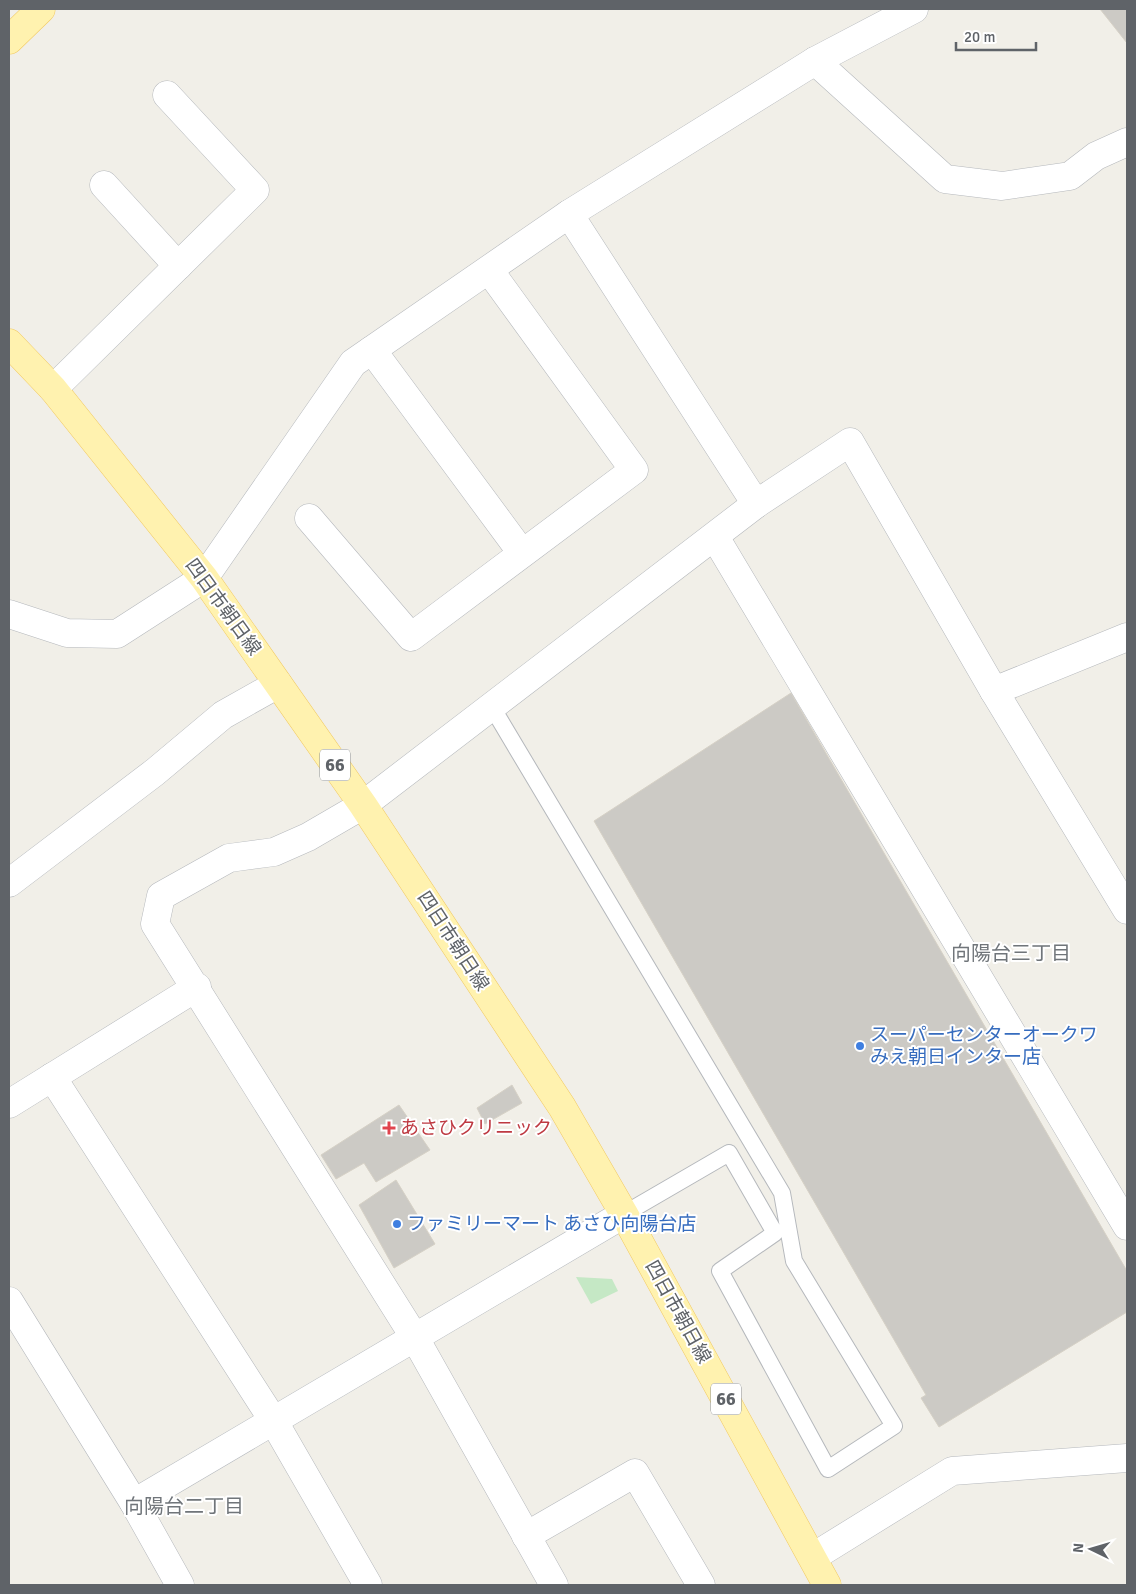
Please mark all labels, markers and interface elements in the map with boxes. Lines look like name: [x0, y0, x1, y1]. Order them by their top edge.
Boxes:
scale bar: [956, 20, 1036, 52]
text: 20 m: [964, 28, 995, 46]
street label: 四日市朝日線: [180, 554, 266, 660]
road number: 66: [320, 750, 350, 780]
street label: 四日市朝日線: [412, 887, 494, 995]
district label: 向陽台三丁目: [951, 941, 1071, 966]
place label: スーパーセンターオークワ みえ朝日インター店: [870, 1023, 1098, 1069]
marker: スーパーセンターオークワ みえ朝日インター店: [854, 1040, 866, 1052]
place label: あさひクリニック: [400, 1116, 552, 1140]
marker: あさひクリニック: [382, 1121, 396, 1135]
place label: ファミリーマート あさひ向陽台店: [407, 1212, 696, 1236]
marker: ファミリーマート あさひ向陽台店: [391, 1218, 403, 1230]
street label: 四日市朝日線: [640, 1256, 716, 1368]
road number: 66: [711, 1384, 741, 1415]
district label: 向陽台二丁目: [124, 1494, 244, 1519]
north arrow: [1066, 1524, 1116, 1574]
text: N: [1070, 1542, 1087, 1554]

